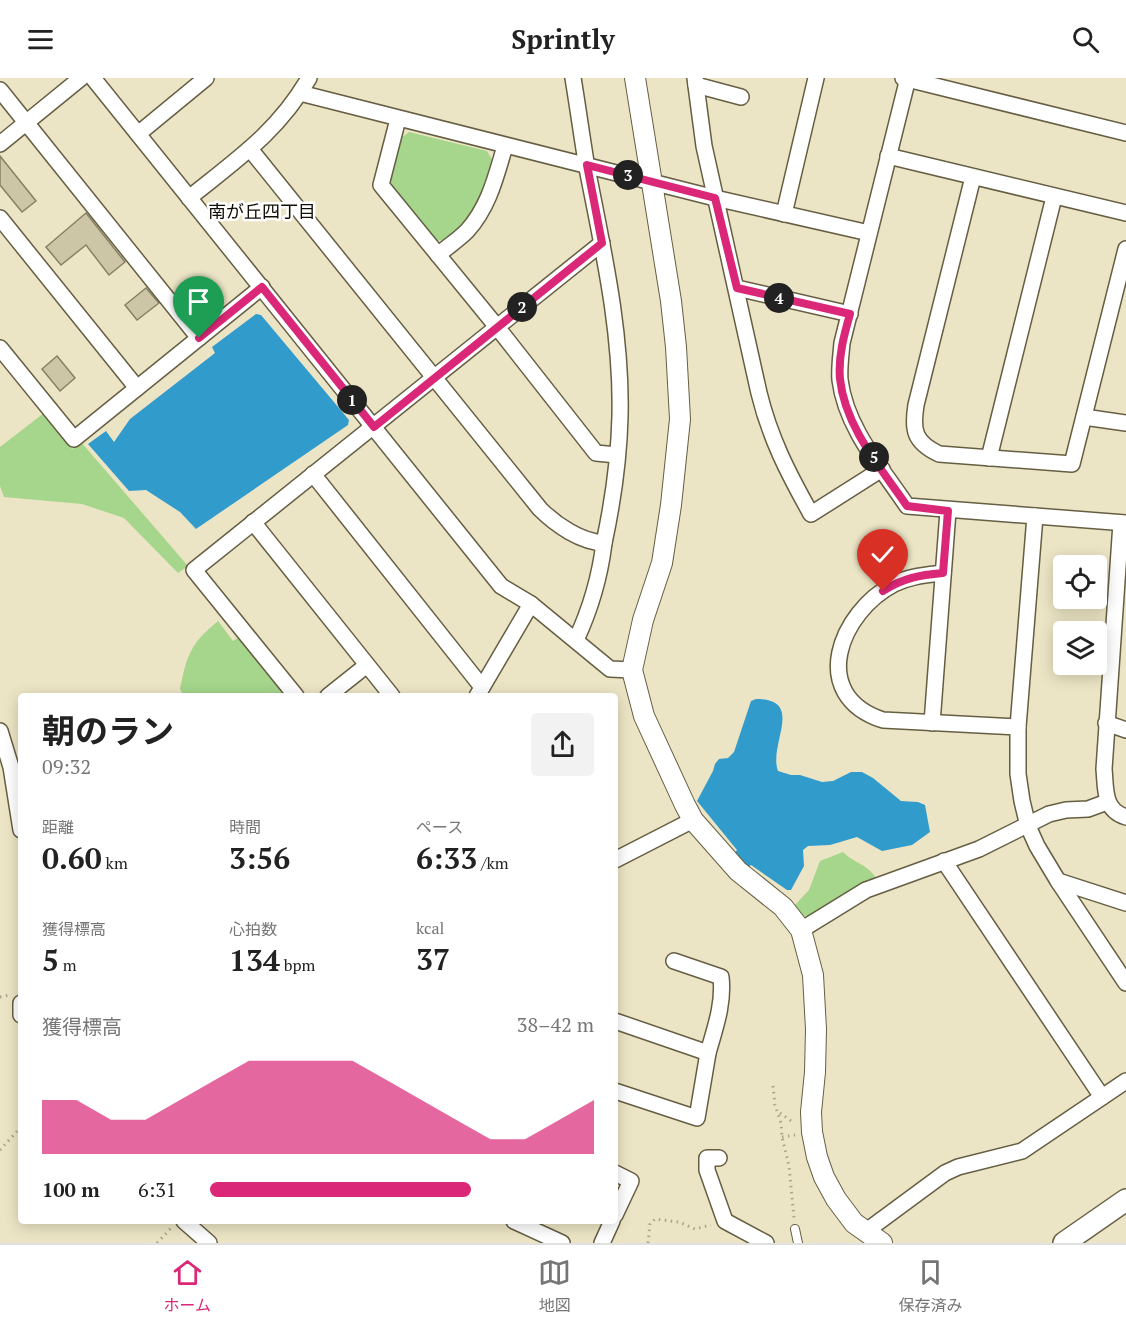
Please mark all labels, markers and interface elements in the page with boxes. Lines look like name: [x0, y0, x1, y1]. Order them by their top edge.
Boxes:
text: Sprintly: [511, 21, 615, 57]
icon: menu: [24, 23, 57, 56]
icon: search: [1069, 23, 1102, 56]
pin: 3: [613, 160, 643, 190]
text: 3: [623, 164, 633, 186]
district label: 南が丘四丁目: [208, 199, 316, 223]
pin: [173, 276, 224, 338]
pin: 4: [764, 283, 794, 313]
icon: arrive: [182, 285, 215, 318]
text: 4: [774, 287, 784, 309]
pin: 2: [507, 292, 537, 322]
text: 2: [517, 296, 527, 318]
pin: 1: [337, 385, 367, 415]
text: 1: [347, 389, 357, 411]
pin: 5: [859, 442, 889, 472]
text: 5: [869, 446, 879, 468]
pin: [857, 529, 908, 591]
icon: check: [866, 538, 899, 571]
map controls: [1053, 555, 1107, 675]
button: locate: [1053, 555, 1107, 609]
button: layers: [1053, 621, 1107, 675]
text: 朝のラン: [42, 709, 174, 752]
button: share: [531, 713, 594, 776]
text: 09:32: [42, 753, 91, 780]
text: 距離: [42, 816, 74, 838]
text: 時間: [229, 816, 261, 838]
text: ペース: [416, 816, 463, 838]
text: 0.60: [42, 838, 102, 878]
text: 3:56: [229, 838, 290, 878]
text: 6:33: [416, 838, 477, 878]
text: km: [102, 852, 128, 874]
text: /km: [477, 852, 509, 874]
text: kcal: [416, 917, 444, 939]
text: 獲得標高: [42, 918, 106, 940]
text: 心拍数: [229, 918, 277, 940]
text: 37: [416, 939, 450, 979]
text: 5: [42, 940, 59, 980]
text: 134: [229, 940, 280, 980]
text: m: [59, 954, 77, 976]
text: bpm: [280, 954, 315, 976]
text: 38–42 m: [517, 1011, 594, 1038]
text: 獲得標高: [42, 1013, 122, 1040]
text: 100 m: [42, 1176, 100, 1203]
text: 6:31: [138, 1176, 177, 1203]
tab: ホーム: [164, 1256, 211, 1316]
tab: 地図: [538, 1256, 571, 1316]
tab: 保存済み: [898, 1256, 962, 1316]

